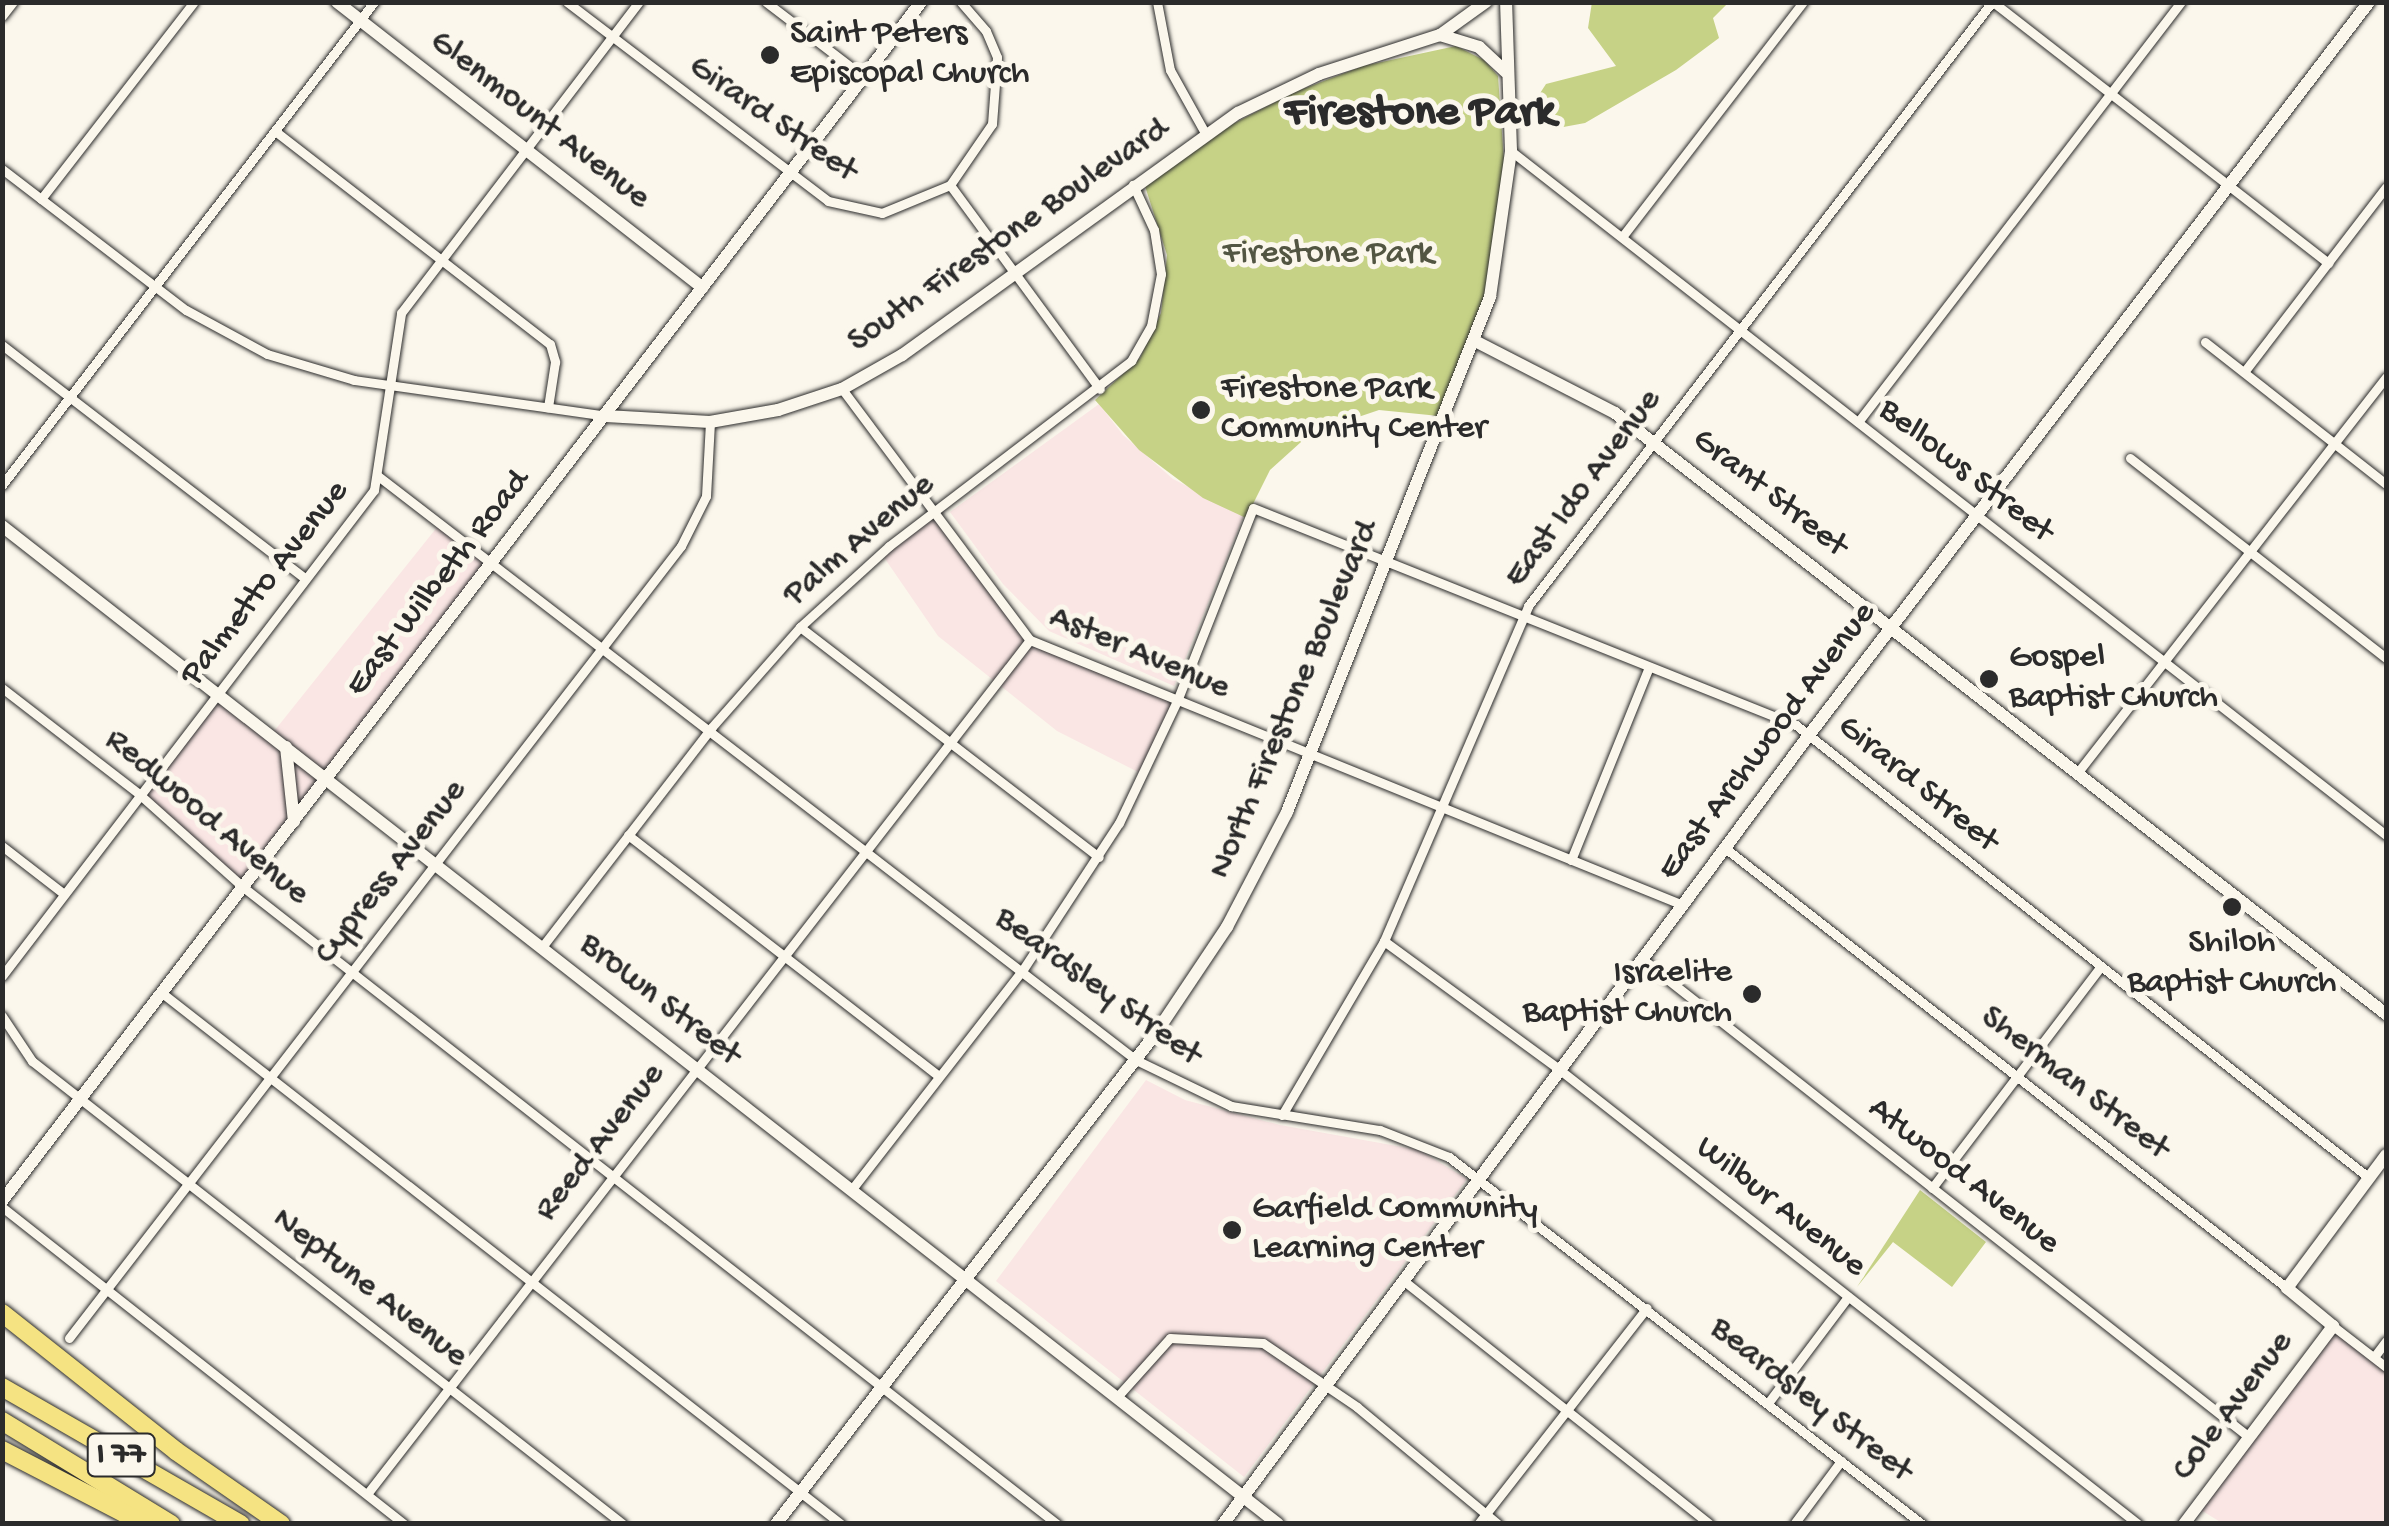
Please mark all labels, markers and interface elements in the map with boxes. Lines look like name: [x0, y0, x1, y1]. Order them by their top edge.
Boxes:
place label: Saint Peters Episcopal Church: [790, 14, 1029, 96]
street label: Glenmount Avenue: [420, 22, 658, 220]
marker: Saint Peters Episcopal Church: [759, 44, 781, 66]
street label: Girard Street: [680, 47, 864, 193]
district label: Firestone Park: [1284, 87, 1556, 141]
street label: South Firestone Boulevard: [840, 109, 1178, 363]
park label: Firestone Park: [1222, 234, 1434, 276]
place label: Firestone Park Community Center: [1221, 369, 1487, 451]
street label: East Ido Avenue: [1496, 382, 1672, 596]
street label: Bellows Street: [1869, 390, 2061, 554]
marker: Firestone Park Community Center: [1190, 399, 1212, 421]
street label: Grant Street: [1683, 420, 1855, 568]
street label: East Wilbeth Road: [337, 462, 541, 706]
street label: Palm Avenue: [776, 466, 944, 616]
street label: Palmetto Avenue: [173, 473, 359, 695]
street label: North Firestone Boulevard: [1200, 515, 1390, 885]
street label: East Archwood Avenue: [1650, 594, 1886, 890]
street label: Aster Avenue: [1043, 597, 1235, 711]
place label: Gospel Baptist Church: [2009, 638, 2218, 720]
marker: Gospel Baptist Church: [1978, 668, 2000, 690]
street label: Girard Street: [1828, 707, 2006, 863]
street label: Redwood Avenue: [95, 720, 317, 916]
street label: Cypress Avenue: [307, 772, 477, 974]
marker: Shiloh Baptist Church: [2221, 896, 2243, 918]
street label: Beardsley Street: [985, 899, 1209, 1077]
place label: Shiloh Baptist Church: [2127, 923, 2337, 1005]
street label: Brown Street: [570, 925, 748, 1077]
place label: Israelite Baptist Church: [1523, 953, 1732, 1035]
marker: Israelite Baptist Church: [1741, 983, 1763, 1005]
street label: Sherman Street: [1971, 997, 2177, 1171]
street label: Reed Avenue: [526, 1056, 676, 1230]
street label: Atwood Avenue: [1858, 1089, 2068, 1265]
street label: Wilbur Avenue: [1686, 1128, 1874, 1288]
place label: Garfield Community Learning Center: [1252, 1189, 1538, 1271]
street label: Neptune Avenue: [263, 1199, 475, 1379]
marker: Garfield Community Learning Center: [1221, 1219, 1243, 1241]
street label: Beardsley Street: [1700, 1309, 1920, 1493]
street label: Cole Avenue: [2164, 1324, 2304, 1490]
road number: I 77: [86, 1428, 156, 1482]

